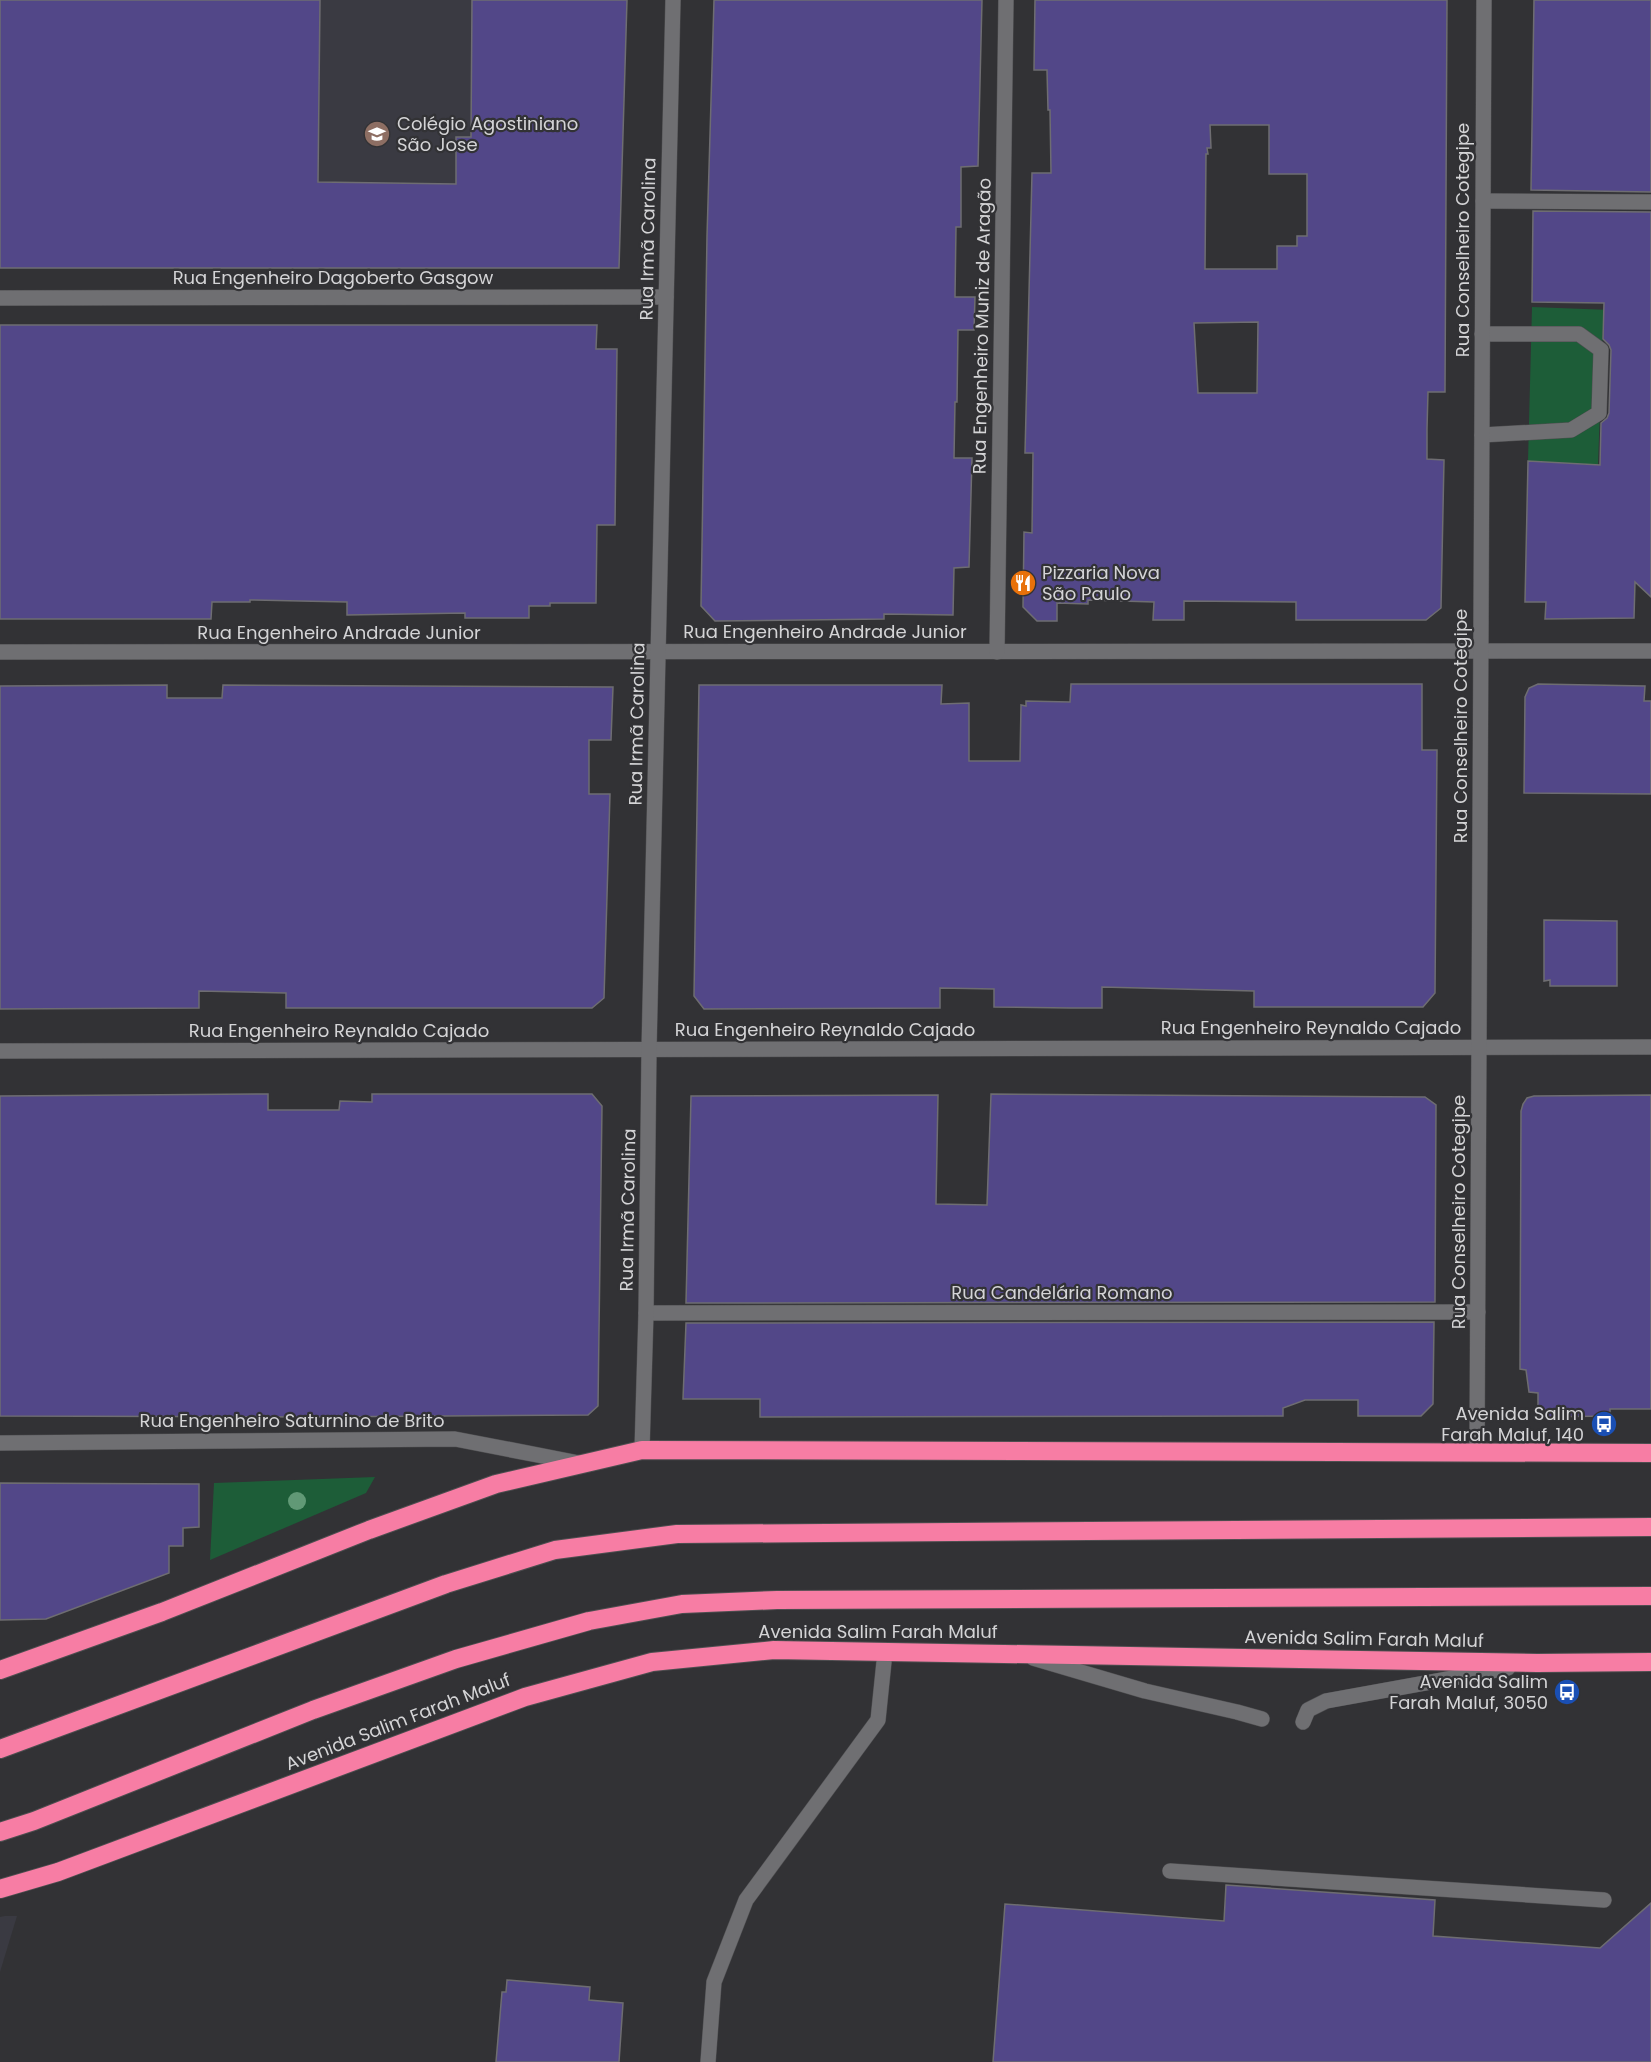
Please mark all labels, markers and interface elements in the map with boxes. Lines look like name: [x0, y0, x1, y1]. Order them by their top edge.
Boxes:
place label: Colégio Agostiniano São Jose: [397, 111, 578, 157]
school or university icon: Colégio Agostiniano São Jose: [362, 119, 392, 149]
street label: Rua Conselheiro Cotegipe: [1450, 123, 1475, 357]
street label: Rua Irmã Carolina: [634, 157, 661, 321]
street label: Rua Engenheiro Muniz de Aragão: [966, 178, 997, 474]
street label: Rua Engenheiro Dagoberto Gasgow: [173, 265, 494, 290]
place label: Pizzaria Nova São Paulo: [1042, 560, 1160, 606]
restaurant icon: Pizzaria Nova São Paulo: [1008, 568, 1038, 598]
street label: Rua Conselheiro Cotegipe: [1448, 609, 1473, 843]
street label: Rua Engenheiro Andrade Junior: [683, 619, 967, 644]
street label: Rua Engenheiro Andrade Junior: [197, 620, 481, 645]
street label: Rua Irmã Carolina: [623, 642, 650, 806]
street label: Rua Engenheiro Reynaldo Cajado: [1161, 1015, 1461, 1040]
street label: Rua Engenheiro Reynaldo Cajado: [675, 1017, 975, 1042]
street label: Rua Engenheiro Reynaldo Cajado: [189, 1018, 489, 1043]
street label: Rua Conselheiro Cotegipe: [1446, 1095, 1471, 1329]
street label: Rua Irmã Carolina: [614, 1128, 641, 1292]
street label: Rua Candelária Romano: [951, 1280, 1173, 1305]
place label: Avenida Salim Farah Maluf, 140: [1441, 1401, 1584, 1447]
street label: Rua Engenheiro Saturnino de Brito: [140, 1408, 444, 1433]
bus stop icon: Avenida Salim Farah Maluf, 140: [1589, 1409, 1619, 1439]
street label: Avenida Salim Farah Maluf: [758, 1619, 998, 1644]
street label: Avenida Salim Farah Maluf: [1244, 1624, 1484, 1653]
street label: Avenida Salim Farah Maluf: [282, 1667, 514, 1776]
place label: Avenida Salim Farah Maluf, 3050: [1389, 1669, 1548, 1715]
bus stop icon: Avenida Salim Farah Maluf, 3050: [1552, 1677, 1582, 1707]

